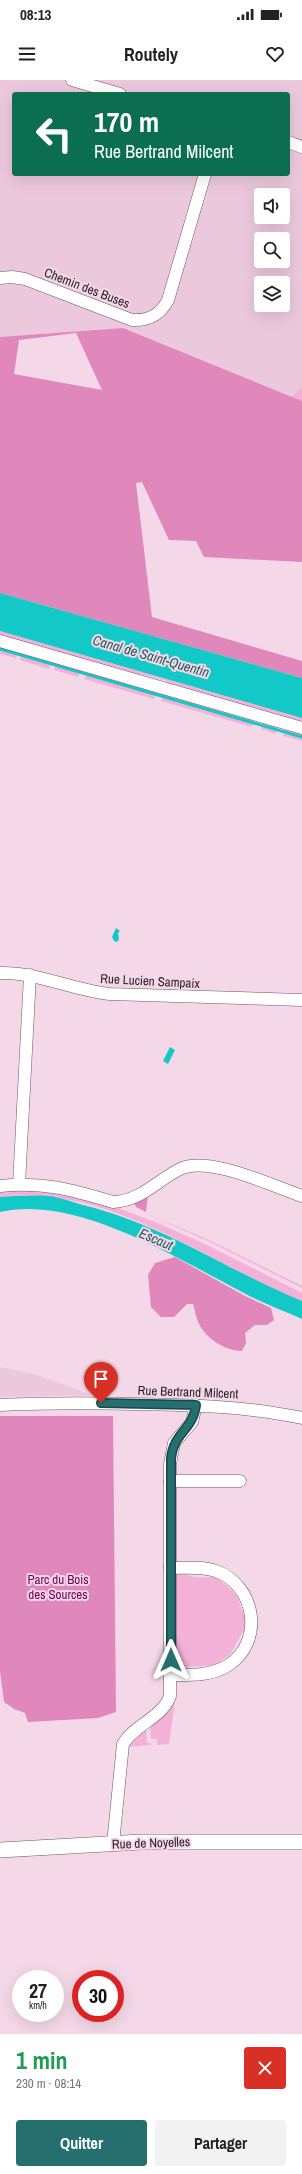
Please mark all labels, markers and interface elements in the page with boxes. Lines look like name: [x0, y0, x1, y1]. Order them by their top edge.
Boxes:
text: 08:13: [20, 4, 51, 25]
text: Routely: [124, 42, 178, 67]
icon: menu: [16, 43, 38, 65]
icon: heart: [264, 43, 286, 65]
text: 170 m: [94, 103, 159, 141]
icon: left: [28, 108, 80, 160]
text: Rue Bertrand Milcent: [94, 139, 233, 164]
map controls: [254, 188, 290, 312]
button: sound: [254, 188, 290, 224]
button: search: [254, 232, 290, 268]
street label: Chemin des Buses: [42, 264, 132, 312]
button: layers: [254, 276, 290, 312]
water label: Canal de Saint-Quentin: [91, 631, 211, 681]
street label: Rue Lucien Sampaix: [100, 970, 201, 992]
water label: Escaut: [136, 1224, 176, 1254]
pin: [84, 1362, 118, 1403]
icon: arrive: [90, 1368, 112, 1390]
street label: Rue Bertrand Milcent: [137, 1382, 239, 1402]
park label: Parc du Bois des Sources: [27, 1571, 89, 1603]
position arrow: [150, 1639, 192, 1681]
street label: Rue de Noyelles: [112, 1833, 190, 1853]
speed limit sign: 30: [72, 1970, 124, 2022]
text: 27: [29, 1977, 47, 2004]
text: km/h: [29, 1999, 47, 2012]
text: 1 min: [16, 2044, 67, 2076]
button: close: [244, 2047, 286, 2089]
text: 230 m · 08:14: [16, 2075, 81, 2092]
button: Quitter: [16, 2120, 147, 2166]
button: Partager: [155, 2120, 286, 2166]

